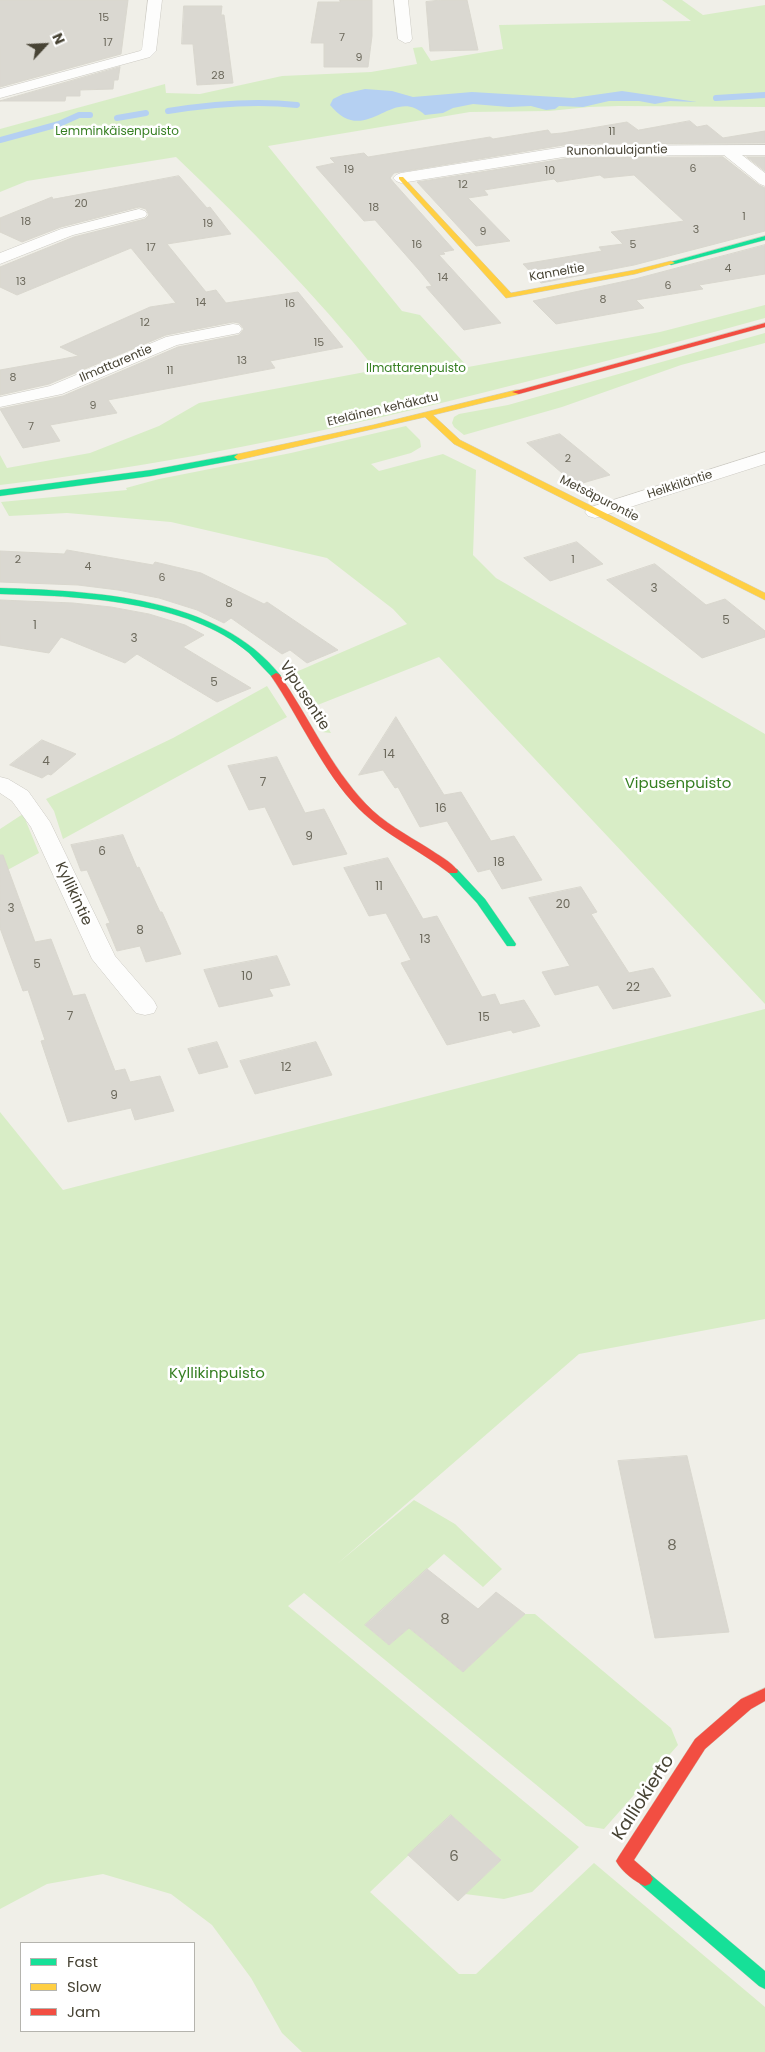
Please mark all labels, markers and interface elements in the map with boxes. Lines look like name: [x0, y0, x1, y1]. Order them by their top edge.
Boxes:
house number: 15: [99, 11, 109, 25]
north arrow: [20, 20, 70, 70]
text: N: [47, 30, 70, 48]
house number: 7: [339, 31, 345, 45]
house number: 17: [103, 36, 113, 50]
house number: 9: [356, 51, 362, 65]
house number: 28: [211, 69, 225, 83]
park label: Lemminkäisenpuisto: [55, 125, 179, 139]
house number: 11: [608, 125, 616, 139]
street label: Runonlaulajantie: [566, 143, 668, 159]
house number: 6: [690, 162, 696, 176]
house number: 19: [344, 163, 354, 177]
house number: 10: [545, 164, 555, 178]
house number: 12: [458, 178, 468, 192]
house number: 20: [74, 197, 88, 211]
house number: 18: [369, 201, 379, 215]
house number: 1: [742, 210, 746, 224]
house number: 18: [21, 215, 31, 229]
house number: 19: [203, 217, 213, 231]
house number: 3: [693, 223, 699, 237]
house number: 9: [480, 225, 486, 239]
house number: 16: [412, 238, 422, 252]
house number: 5: [630, 238, 636, 252]
house number: 17: [146, 241, 156, 255]
street label: Kanneltie: [528, 261, 586, 285]
house number: 4: [725, 262, 731, 276]
house number: 14: [438, 271, 448, 285]
house number: 13: [16, 275, 26, 289]
house number: 6: [665, 279, 671, 293]
house number: 8: [600, 293, 606, 307]
house number: 14: [196, 296, 206, 310]
house number: 16: [285, 297, 295, 311]
house number: 12: [140, 316, 150, 330]
house number: 15: [314, 336, 324, 350]
street label: Ilmattarentie: [77, 342, 155, 386]
house number: 13: [237, 354, 247, 368]
park label: Ilmattarenpuisto: [366, 362, 466, 376]
house number: 11: [166, 364, 174, 378]
house number: 8: [10, 371, 16, 385]
street label: Eteläinen kehäkatu: [326, 390, 440, 430]
house number: 9: [90, 399, 96, 413]
house number: 7: [28, 420, 34, 434]
house number: 2: [565, 452, 571, 466]
street label: Heikkiläntie: [646, 468, 714, 502]
street label: Metsäpurontie: [557, 473, 641, 525]
house number: 2: [15, 553, 21, 567]
house number: 1: [571, 553, 575, 567]
house number: 4: [85, 560, 91, 574]
house number: 6: [159, 571, 165, 585]
house number: 3: [650, 582, 658, 596]
house number: 8: [225, 597, 233, 611]
house number: 5: [722, 614, 730, 628]
house number: 1: [33, 619, 37, 633]
house number: 3: [130, 632, 138, 646]
street label: Vipusentie: [275, 658, 333, 734]
house number: 5: [210, 676, 218, 690]
house number: 14: [383, 748, 395, 762]
house number: 4: [42, 755, 50, 769]
park label: Vipusenpuisto: [625, 775, 731, 793]
house number: 7: [260, 776, 266, 790]
house number: 16: [435, 802, 447, 816]
house number: 9: [305, 830, 313, 844]
house number: 6: [98, 845, 106, 859]
house number: 18: [493, 856, 505, 870]
street label: Kyllikintie: [50, 859, 96, 929]
house number: 11: [375, 880, 383, 894]
house number: 20: [556, 898, 570, 912]
house number: 3: [7, 902, 15, 916]
house number: 8: [136, 924, 144, 938]
house number: 13: [420, 933, 430, 947]
house number: 5: [33, 958, 41, 972]
house number: 10: [241, 970, 253, 984]
house number: 22: [626, 981, 640, 995]
house number: 7: [67, 1010, 73, 1024]
house number: 15: [478, 1011, 490, 1025]
house number: 12: [281, 1061, 291, 1075]
house number: 9: [110, 1089, 118, 1103]
park label: Kyllikinpuisto: [169, 1365, 265, 1383]
house number: 8: [667, 1537, 677, 1555]
house number: 8: [440, 1611, 450, 1629]
street label: Kalliokierto: [608, 1751, 680, 1845]
house number: 6: [449, 1848, 459, 1866]
legend: [20, 1942, 195, 2032]
text: Fast: [67, 1951, 98, 1972]
text: Slow: [67, 1976, 101, 1997]
text: Jam: [67, 2001, 101, 2022]

